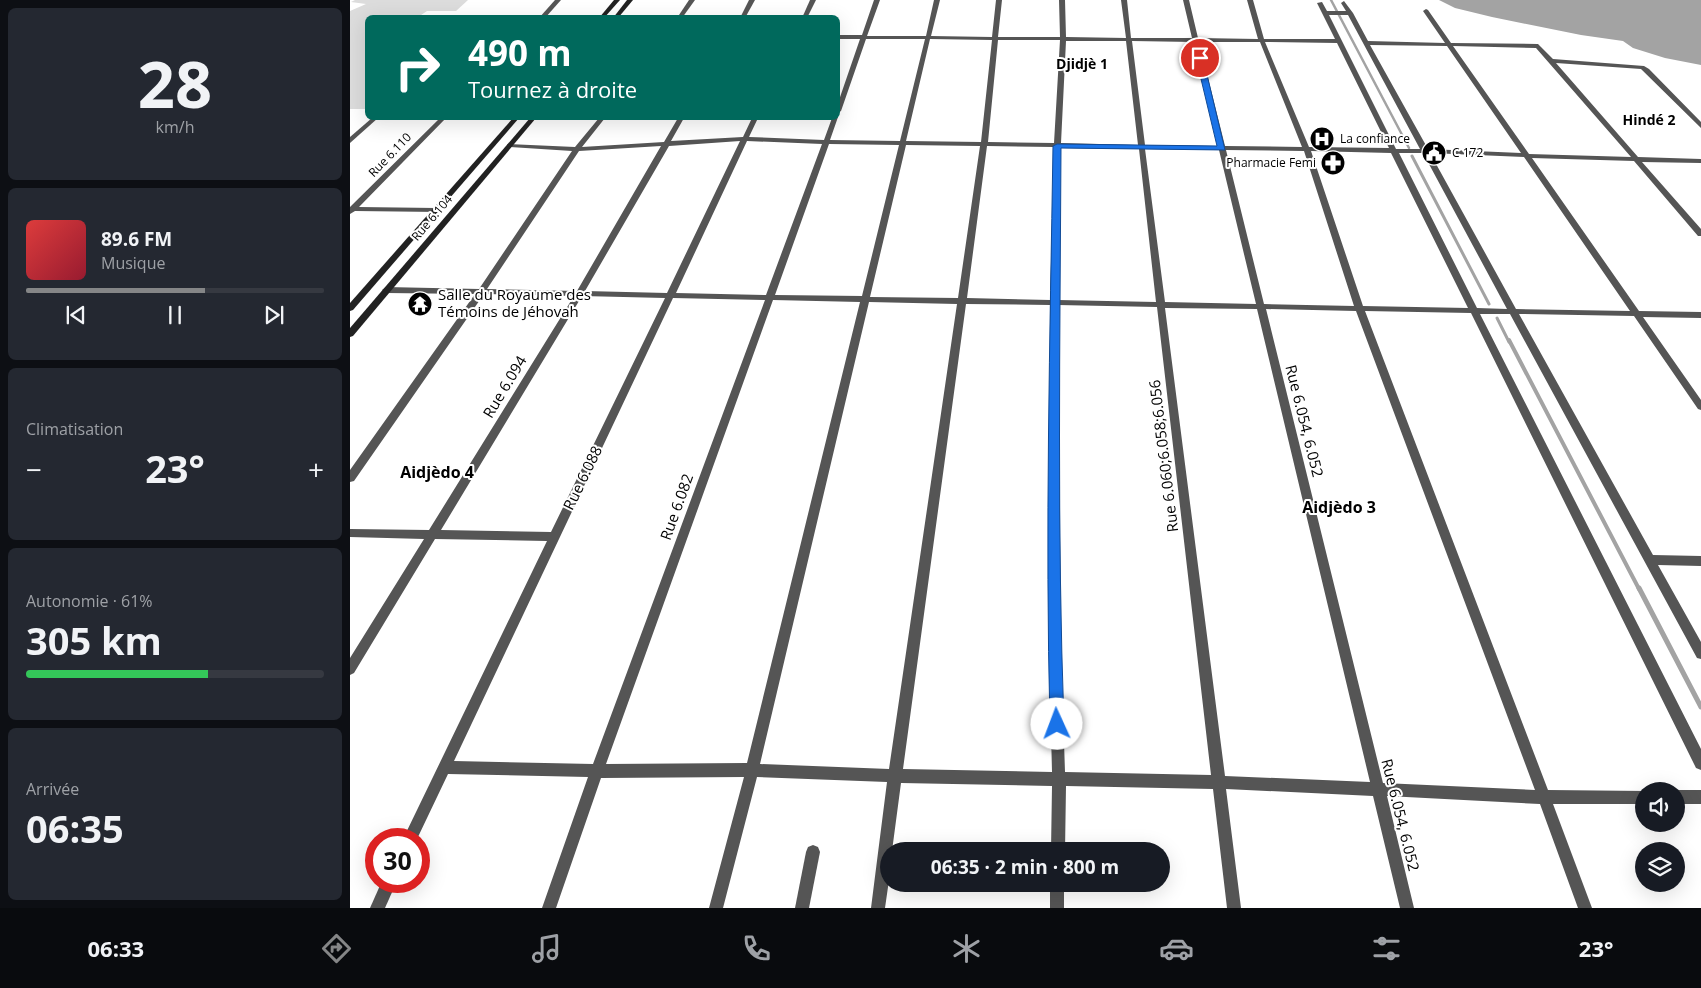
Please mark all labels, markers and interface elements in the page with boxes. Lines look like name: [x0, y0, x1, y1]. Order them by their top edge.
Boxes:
text: 490 m: [468, 29, 572, 76]
icon: right: [385, 35, 450, 100]
pin: [1179, 37, 1221, 79]
text: 28: [138, 39, 212, 127]
icon: arrive: [1186, 44, 1214, 72]
district label: Djidjè 1: [1056, 54, 1108, 73]
text: Tournez à droite: [468, 74, 637, 104]
district label: Hindé 2: [1623, 110, 1675, 129]
text: km/h: [156, 116, 194, 138]
hospital icon: La confiance: [1309, 126, 1335, 152]
street label: Rue 6.110: [364, 129, 415, 180]
place label: La confiance: [1340, 130, 1410, 147]
public building icon: C 172: [1421, 140, 1447, 166]
place label: C 172: [1452, 144, 1483, 161]
pharmacy icon: Pharmacie Femi: [1320, 150, 1346, 176]
place label: Pharmacie Femi: [1226, 154, 1316, 171]
street label: Rue 6.104: [407, 191, 456, 244]
text: 89.6 FM: [101, 226, 172, 252]
text: Musique: [101, 252, 165, 274]
place label: Salle du Royaume des Témoins de Jéhovah: [438, 284, 591, 321]
temple icon: Salle du Royaume des Témoins de Jéhovah: [407, 291, 433, 317]
icon: previous: [62, 301, 90, 329]
icon: pause: [161, 301, 189, 329]
icon: next: [260, 301, 288, 329]
street label: Rue 6.094: [478, 351, 531, 421]
street label: Rue 6.054, 6.052: [1281, 363, 1329, 479]
street label: Rue 6.060;6.058;6.056: [1144, 379, 1182, 533]
text: Climatisation: [26, 418, 123, 440]
text: 23°: [145, 442, 205, 494]
street label: Rue 6.088: [558, 442, 606, 513]
text: −: [26, 450, 42, 488]
text: +: [308, 450, 324, 488]
district label: Aidjèdo 4: [400, 461, 474, 483]
street label: Rue 6.082: [655, 471, 697, 543]
district label: Aidjèdo 3: [1302, 496, 1376, 518]
text: Autonomie · 61%: [26, 590, 153, 612]
text: 305 km: [26, 614, 162, 666]
position arrow: [1030, 697, 1082, 749]
street label: Rue 6.054, 6.052: [1377, 757, 1425, 873]
text: Arrivée: [26, 778, 79, 800]
map controls: [1635, 782, 1685, 892]
button: sound: [1635, 782, 1685, 832]
text: 06:35: [26, 802, 124, 854]
speed limit sign: 30: [365, 828, 430, 893]
button: layers: [1635, 842, 1685, 892]
text: 06:35 · 2 min · 800 m: [931, 854, 1119, 880]
icon: directions: [319, 931, 354, 966]
icon: music: [529, 931, 564, 966]
icon: phone: [739, 931, 774, 966]
icon: climate: [949, 931, 984, 966]
icon: car: [1159, 931, 1194, 966]
icon: filters: [1369, 931, 1404, 966]
text: 06:33: [87, 933, 144, 963]
text: 23°: [1579, 933, 1613, 963]

